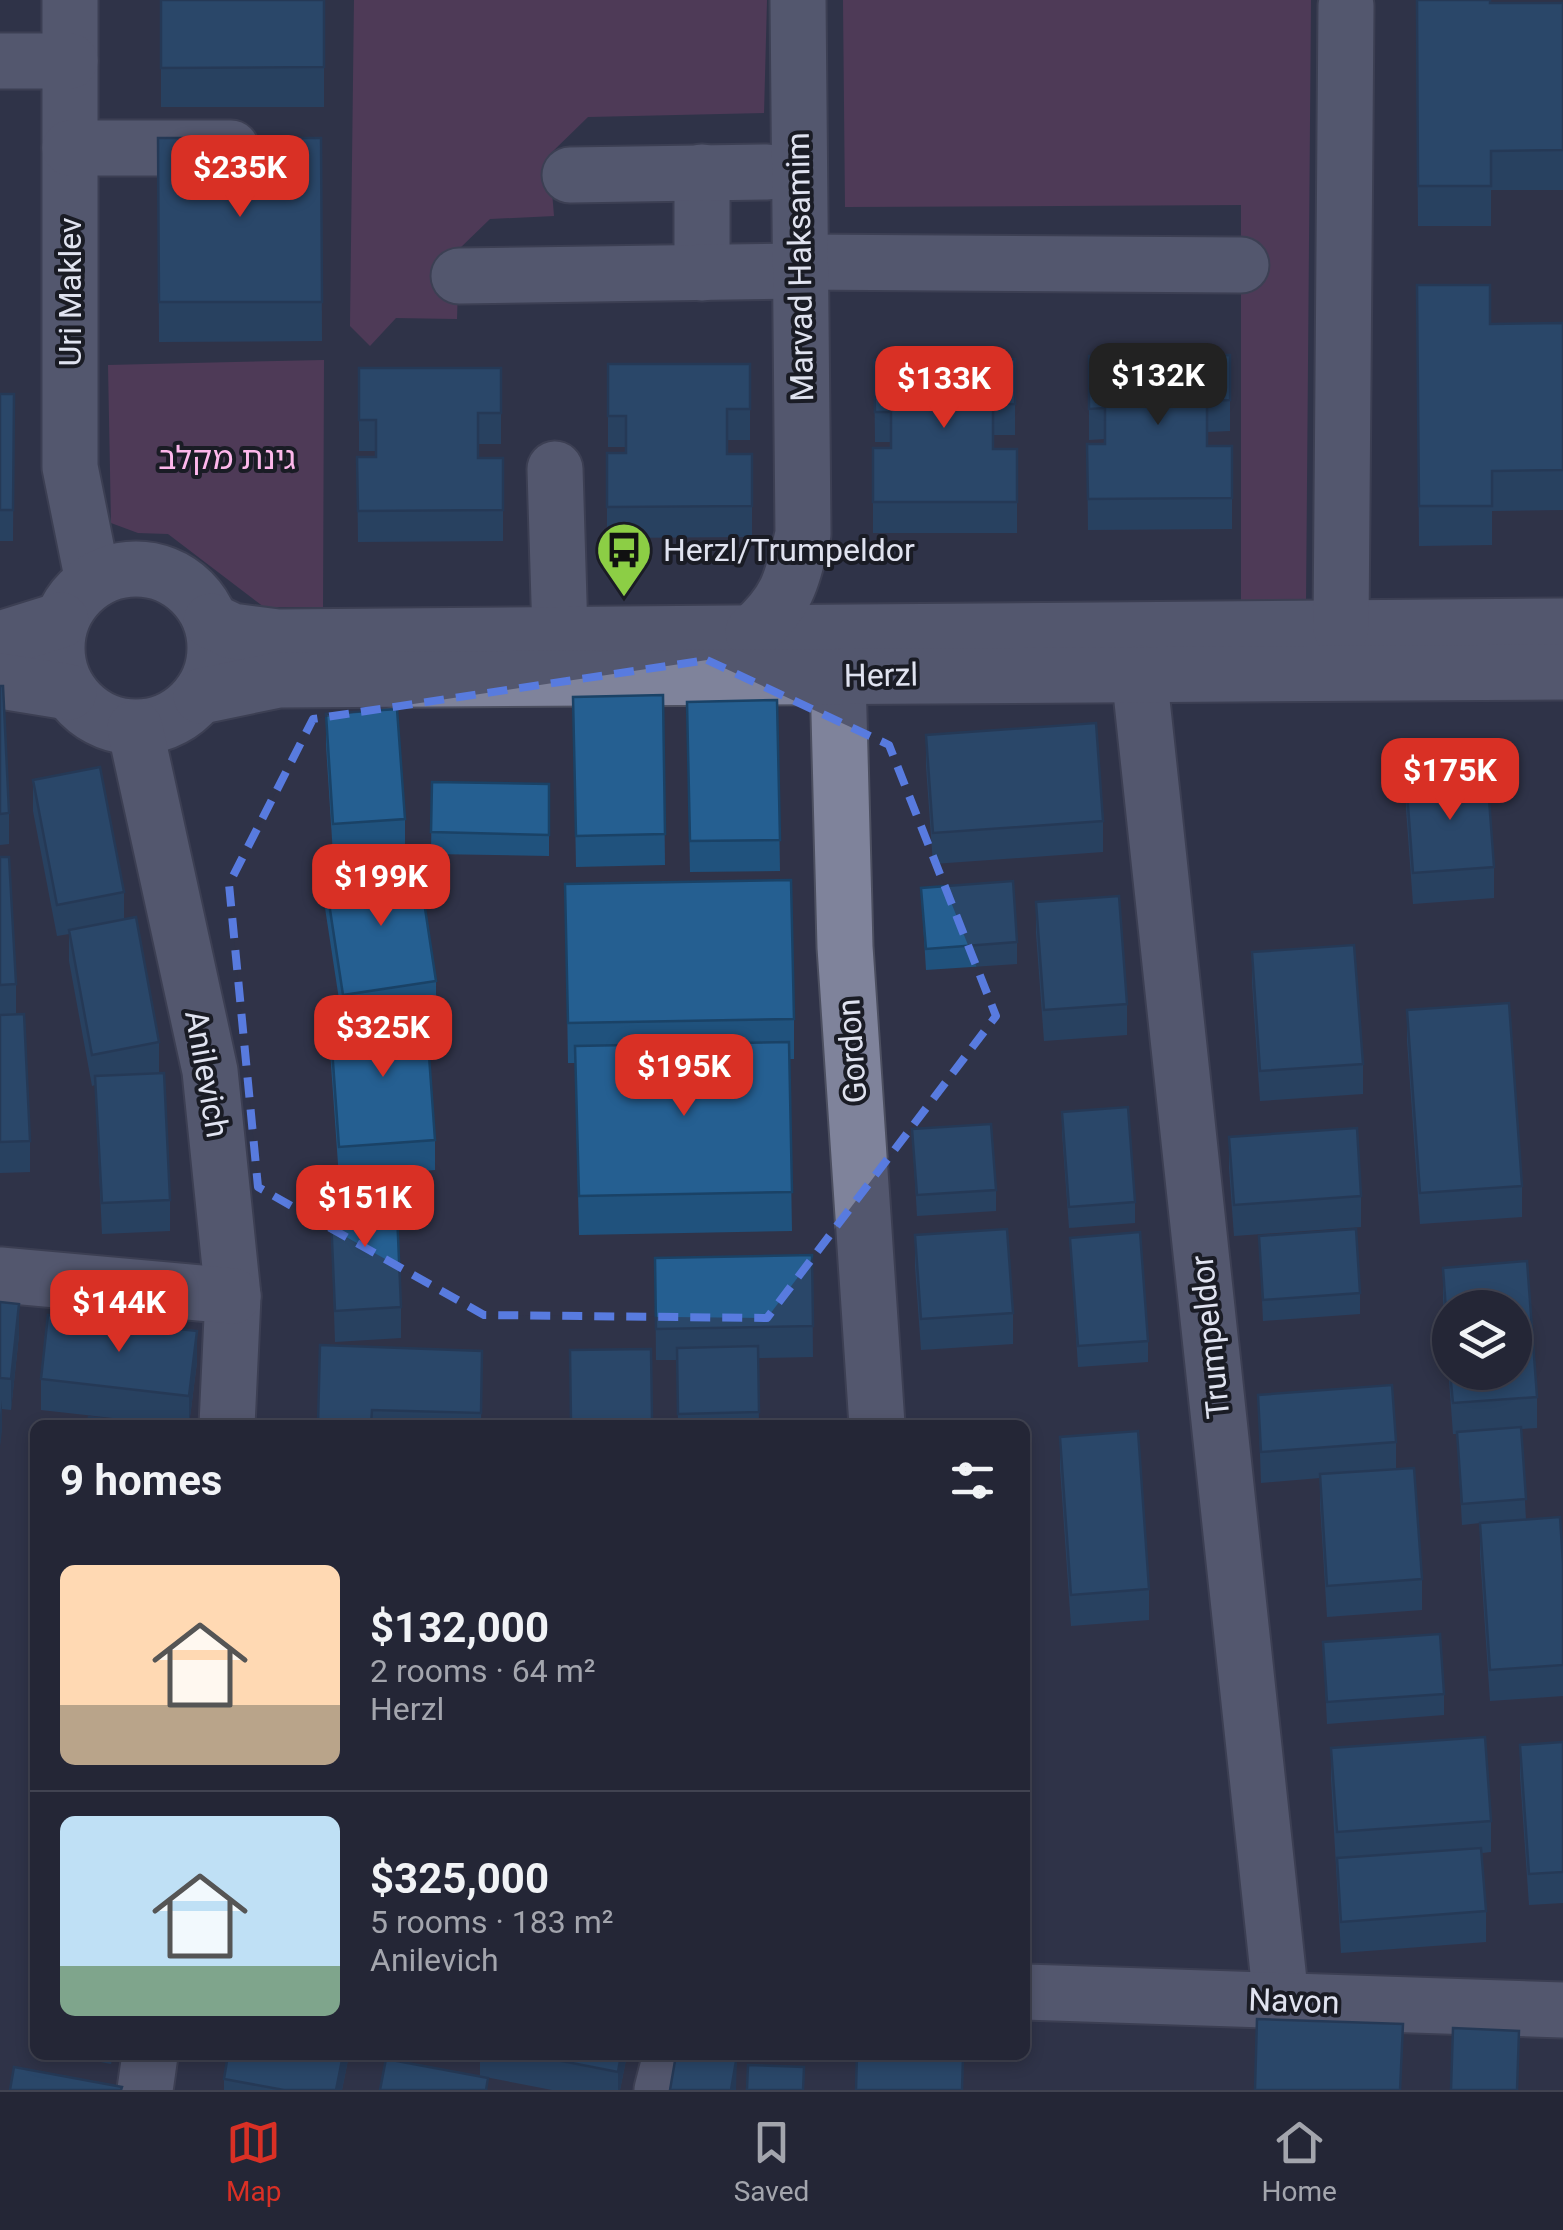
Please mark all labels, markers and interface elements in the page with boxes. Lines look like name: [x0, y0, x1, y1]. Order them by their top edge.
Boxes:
street label: Marvad Haksamim: [779, 132, 821, 402]
pin: $235K: [170, 135, 310, 220]
text: $235K: [193, 148, 287, 186]
street label: Uri Maklev: [51, 218, 89, 366]
pin: $132K: [1088, 343, 1228, 428]
pin: $133K: [874, 346, 1014, 431]
text: $132K: [1111, 356, 1205, 394]
text: $133K: [897, 359, 991, 397]
park label: גינת מקלב: [158, 439, 296, 477]
bus stop icon: Herzl/Trumpeldor: [594, 520, 654, 599]
place label: Herzl/Trumpeldor: [663, 531, 915, 569]
street label: Herzl: [844, 655, 918, 695]
pin: $175K: [1380, 738, 1520, 823]
text: $175K: [1403, 751, 1497, 789]
pin: $199K: [311, 844, 451, 929]
text: $199K: [334, 857, 428, 895]
pin: $325K: [313, 995, 453, 1080]
street label: Gordon: [829, 998, 875, 1104]
street label: Anilevich: [177, 1007, 237, 1141]
text: $325K: [336, 1008, 430, 1046]
pin: $195K: [614, 1034, 754, 1119]
text: $195K: [637, 1047, 731, 1085]
pin: $151K: [295, 1165, 435, 1250]
text: $151K: [318, 1178, 412, 1216]
street label: Trumpeldor: [1182, 1253, 1237, 1421]
pin: $144K: [49, 1270, 189, 1355]
text: $144K: [72, 1283, 166, 1321]
map controls: [1432, 1290, 1532, 1390]
button: layers: [1432, 1290, 1532, 1390]
icon: filters: [945, 1453, 1000, 1508]
text: 9 homes: [60, 1456, 222, 1505]
text: $132,000: [370, 1603, 549, 1652]
icon: home: [140, 1605, 260, 1725]
text: 2 rooms · 64 m²: [370, 1652, 595, 1690]
text: Herzl: [370, 1690, 444, 1728]
text: $325,000: [370, 1854, 549, 1903]
icon: home: [140, 1856, 260, 1976]
text: 5 rooms · 183 m²: [370, 1903, 613, 1941]
text: Anilevich: [370, 1941, 499, 1979]
street label: Navon: [1248, 1980, 1340, 2022]
tab: Map: [226, 2115, 281, 2208]
tab: Saved: [734, 2115, 809, 2208]
tab: Home: [1262, 2115, 1337, 2208]

